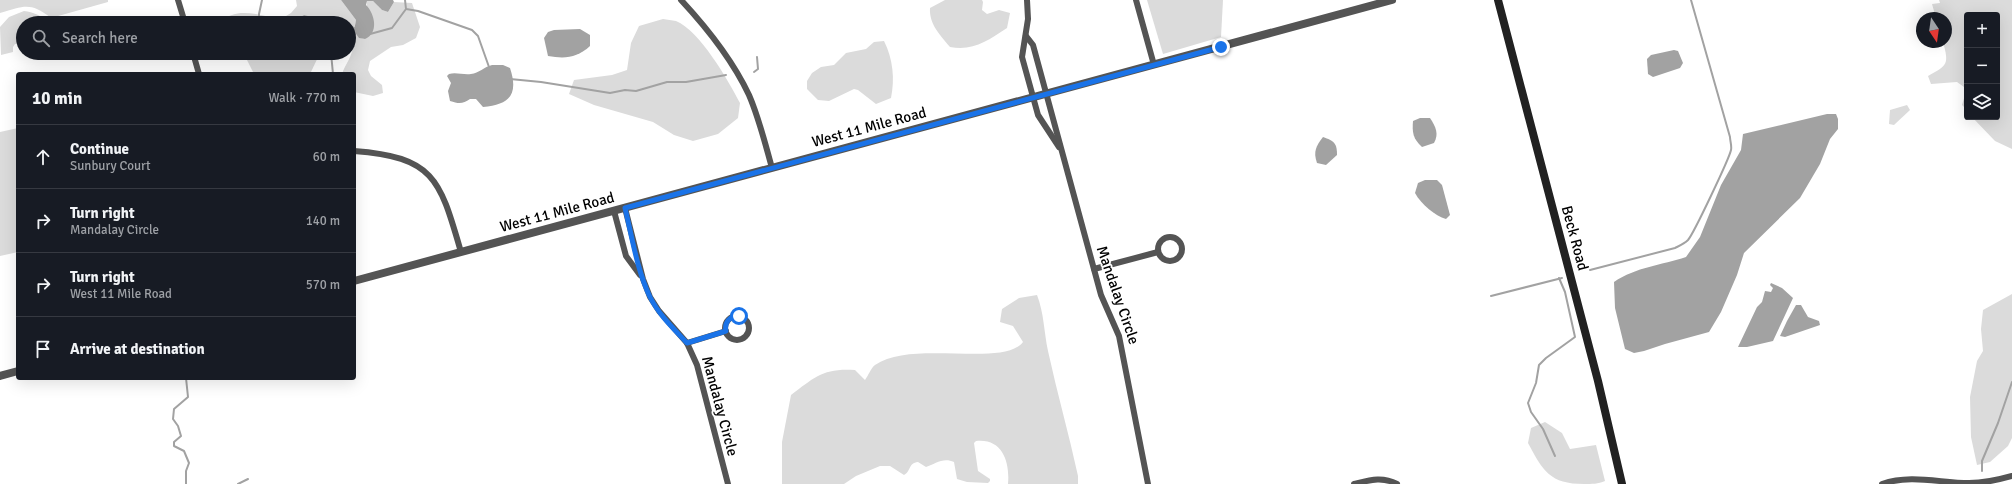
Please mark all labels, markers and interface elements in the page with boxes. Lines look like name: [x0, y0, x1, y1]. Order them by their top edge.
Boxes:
north arrow: [1916, 12, 1952, 48]
map controls: [1964, 12, 2000, 120]
button: +: [1964, 12, 2000, 48]
search box: [16, 16, 356, 60]
icon: search: [30, 27, 52, 49]
text: Search here: [62, 29, 138, 47]
route end: [1212, 38, 1230, 56]
button: −: [1964, 48, 2000, 84]
button: layers: [1964, 84, 2000, 120]
text: 10 min: [32, 88, 82, 109]
text: Walk · 770 m: [269, 90, 340, 106]
street label: West 11 Mile Road: [810, 103, 928, 151]
text: Continue: [70, 140, 129, 158]
icon: ahead: [32, 146, 54, 168]
text: 60 m: [313, 149, 340, 165]
text: Sunbury Court: [70, 158, 151, 174]
street label: West 11 Mile Road: [498, 188, 616, 236]
text: Turn right: [70, 204, 135, 222]
street label: Beck Road: [1558, 204, 1592, 273]
icon: right: [32, 210, 54, 232]
text: 140 m: [306, 213, 340, 229]
text: Mandalay Circle: [70, 222, 159, 238]
street label: Mandalay Circle: [1093, 243, 1143, 347]
text: Turn right: [70, 268, 135, 286]
icon: right: [32, 274, 54, 296]
text: 570 m: [306, 277, 340, 293]
text: West 11 Mile Road: [70, 286, 172, 302]
route start: [730, 307, 748, 325]
icon: arrive: [32, 338, 54, 360]
text: Arrive at destination: [70, 340, 205, 358]
street label: Mandalay Circle: [698, 354, 742, 458]

